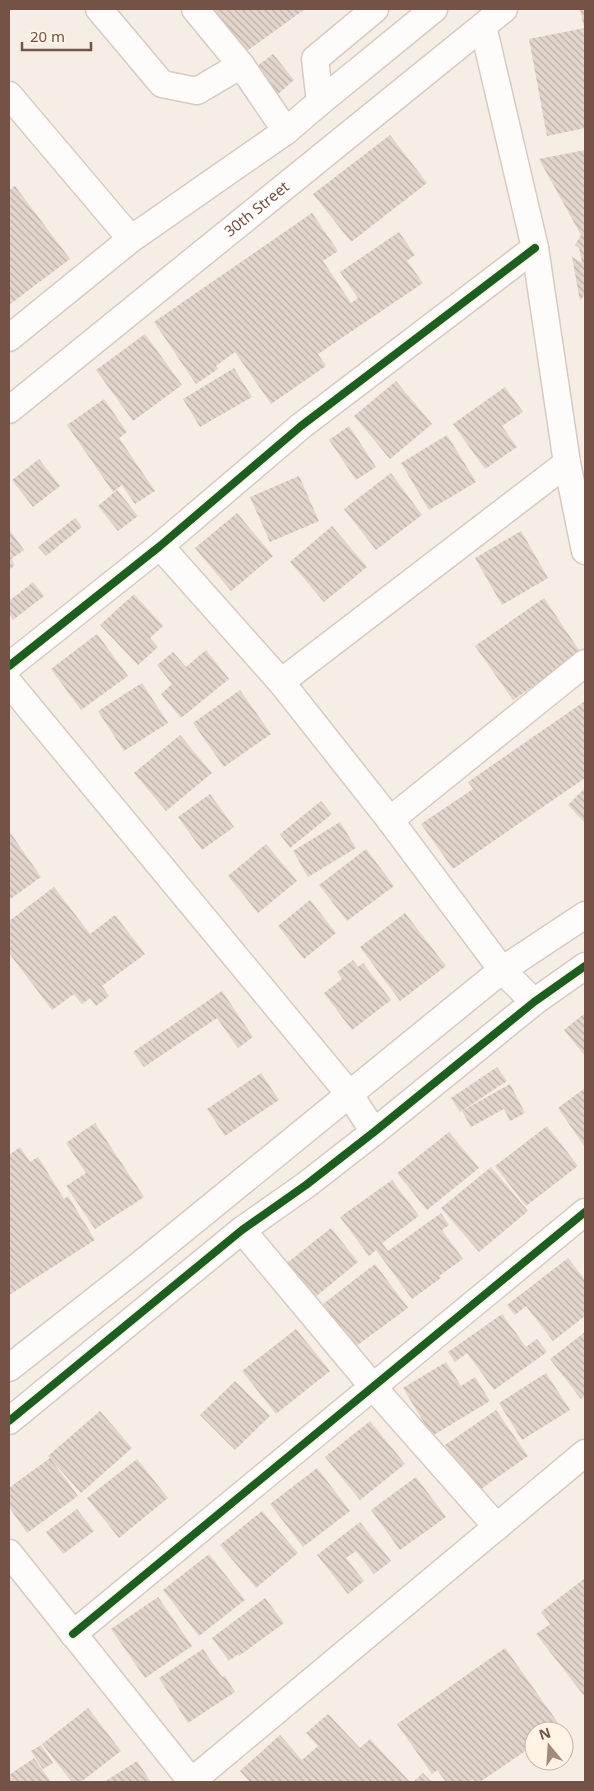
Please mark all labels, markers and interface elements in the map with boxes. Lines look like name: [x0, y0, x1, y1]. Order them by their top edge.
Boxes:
scale bar: [22, 20, 91, 52]
text: 20 m: [30, 26, 65, 46]
street label: 30th Street: [220, 176, 293, 241]
north arrow: [524, 1721, 574, 1771]
text: N: [536, 1722, 553, 1744]

